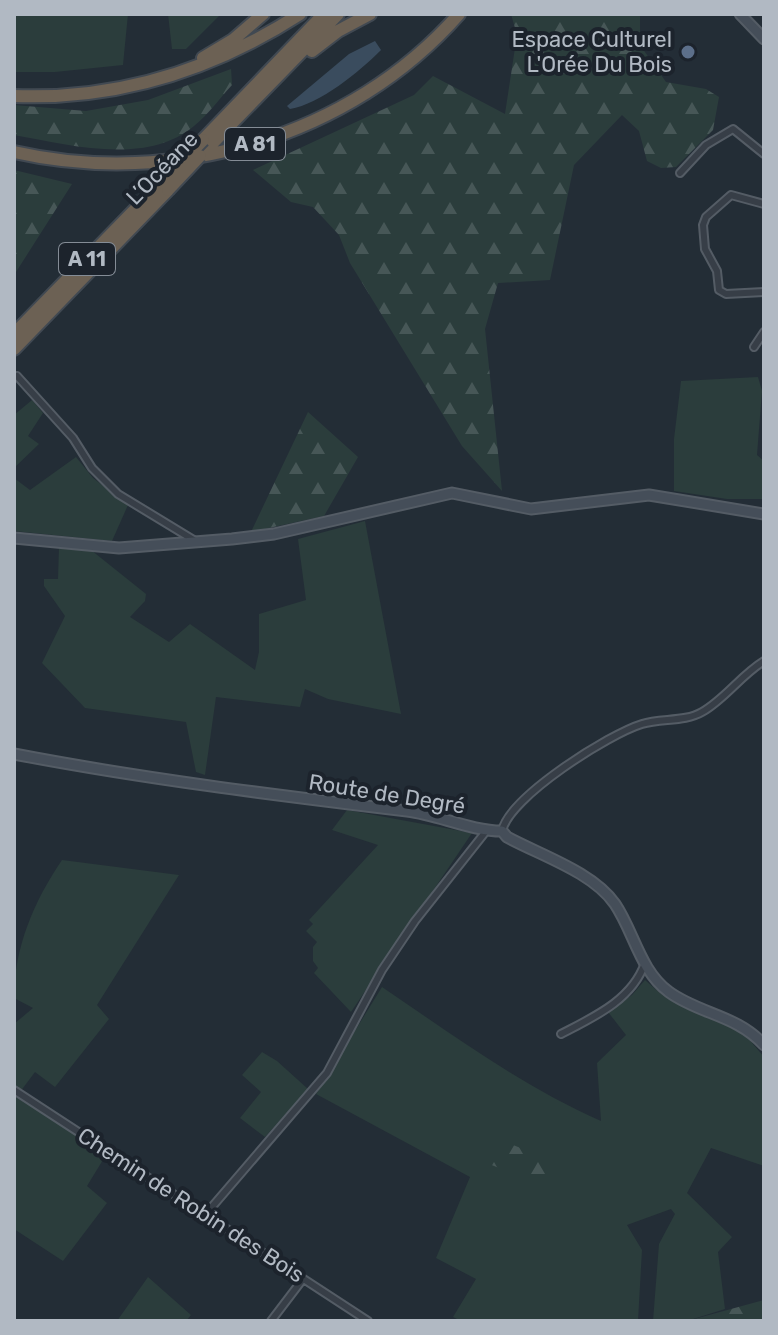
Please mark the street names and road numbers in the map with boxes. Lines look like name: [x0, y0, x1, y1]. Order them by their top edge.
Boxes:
street label: L’Océane: [120, 126, 204, 210]
road number: A 81: [225, 128, 285, 160]
road number: A 11: [59, 243, 115, 275]
street label: Route de Degré: [307, 768, 467, 820]
street label: Chemin de Robin des Bois: [73, 1122, 309, 1288]

